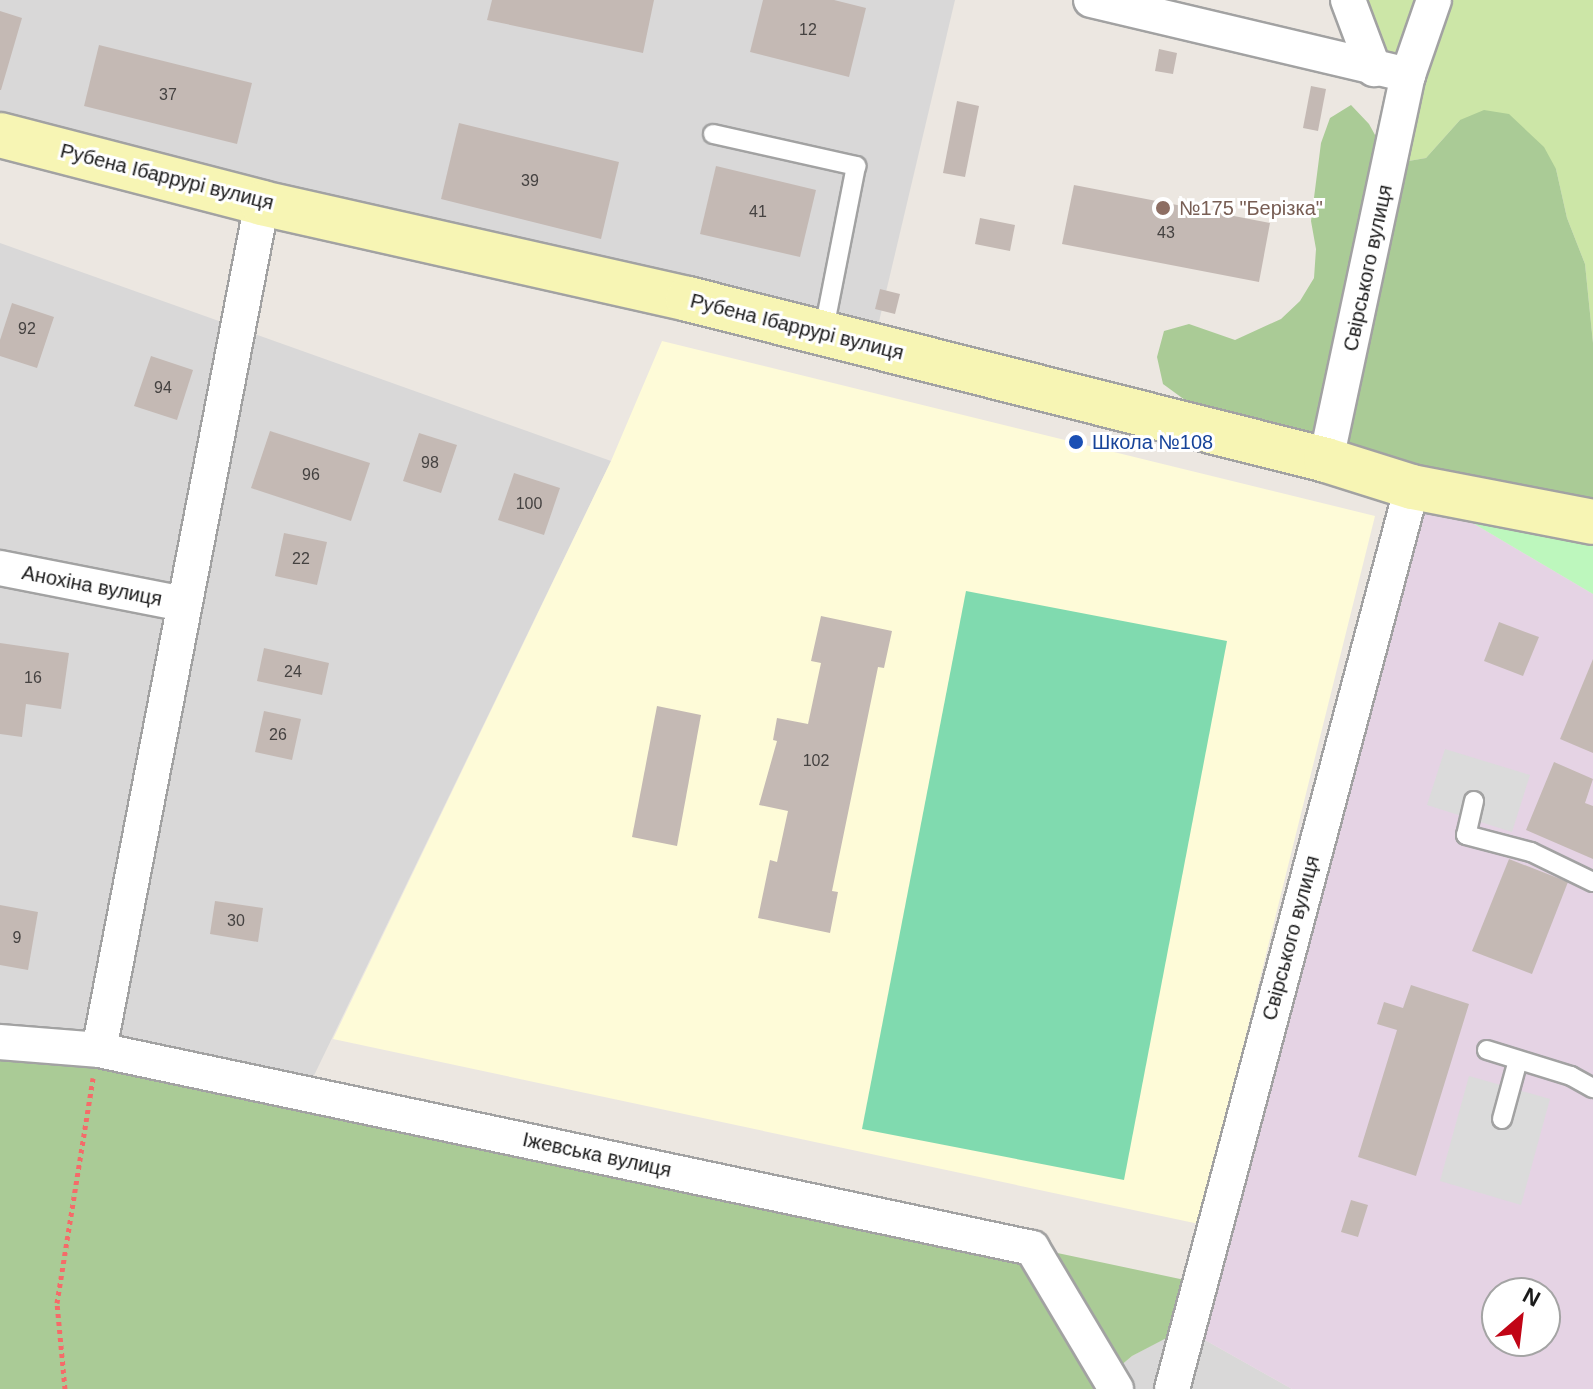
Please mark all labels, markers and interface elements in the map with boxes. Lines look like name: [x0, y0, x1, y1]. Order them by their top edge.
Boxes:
house number: 12: [799, 20, 817, 40]
house number: 37: [159, 85, 177, 105]
street label: Рубена Ібаррурі вулиця: [58, 139, 276, 215]
house number: 39: [521, 171, 539, 191]
street label: Свірського вулиця: [1339, 183, 1397, 353]
place label: №175 "Берізка": [1179, 196, 1323, 220]
marker: №175 "Берізка": [1154, 199, 1172, 217]
house number: 41: [749, 202, 767, 222]
house number: 43: [1157, 223, 1175, 243]
street label: Рубена Ібаррурі вулиця: [688, 289, 906, 365]
house number: 92: [18, 319, 36, 339]
house number: 94: [154, 378, 172, 398]
place label: Школа №108: [1092, 430, 1213, 454]
marker: Школа №108: [1067, 433, 1085, 451]
house number: 98: [421, 453, 439, 473]
house number: 96: [302, 465, 320, 485]
house number: 100: [516, 494, 542, 514]
house number: 22: [292, 549, 310, 569]
street label: Анохіна вулиця: [20, 561, 164, 611]
house number: 24: [284, 662, 302, 682]
house number: 16: [24, 668, 42, 688]
house number: 26: [269, 725, 287, 745]
house number: 102: [803, 751, 829, 771]
street label: Свірського вулиця: [1257, 853, 1325, 1023]
house number: 30: [227, 911, 245, 931]
house number: 9: [13, 928, 21, 948]
street label: Іжевська вулиця: [520, 1128, 674, 1182]
north arrow: [1481, 1277, 1561, 1357]
text: N: [1519, 1282, 1544, 1312]

